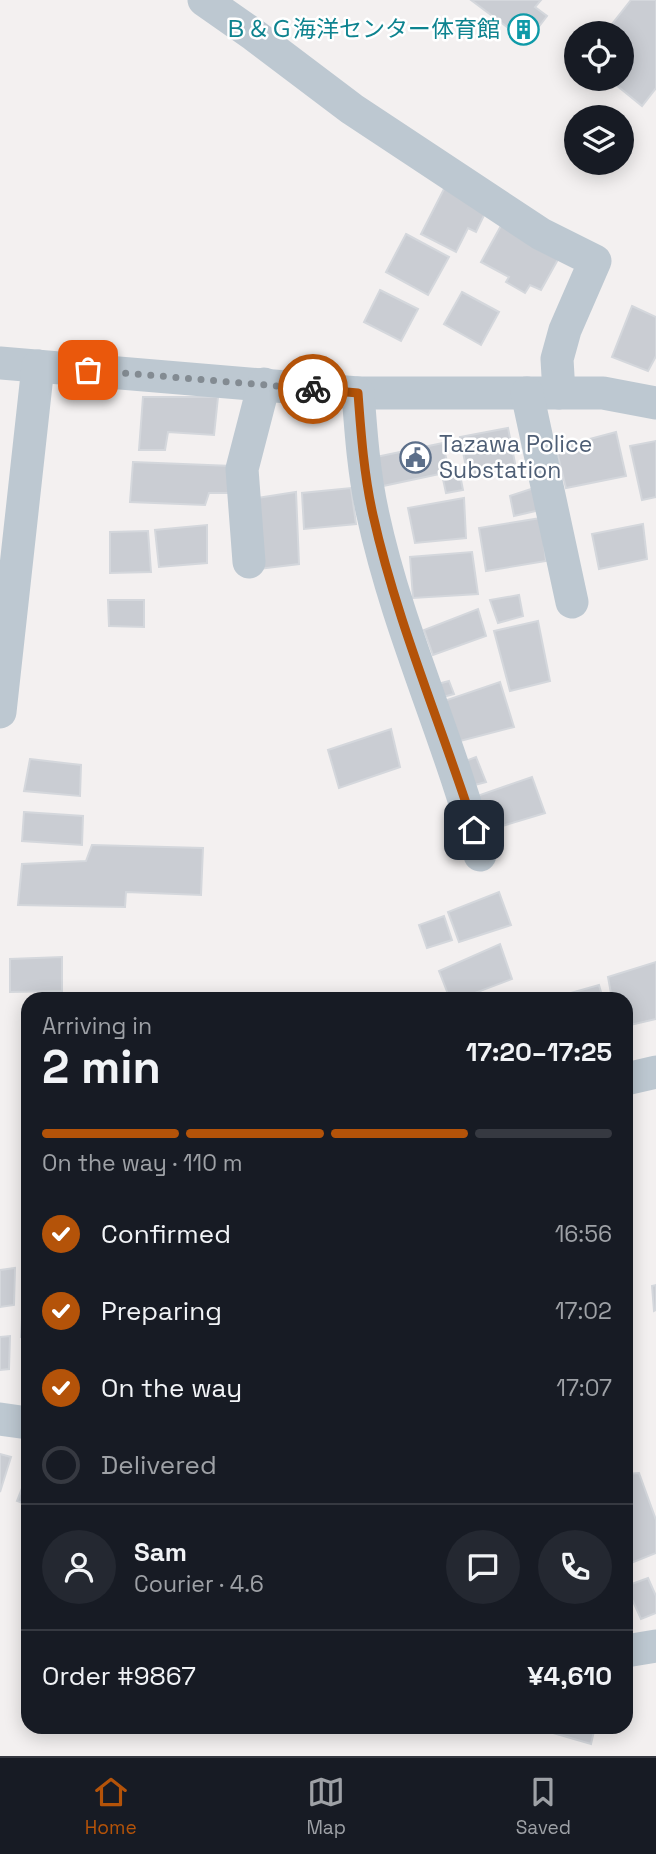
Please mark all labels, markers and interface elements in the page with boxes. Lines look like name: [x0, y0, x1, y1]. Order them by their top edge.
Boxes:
building icon: Ｂ＆Ｇ海洋センター体育館: [506, 12, 540, 46]
place label: Ｂ＆Ｇ海洋センター体育館: [224, 14, 500, 44]
map controls: [564, 21, 634, 175]
button: locate: [564, 21, 634, 91]
button: layers: [564, 105, 634, 175]
pin: [58, 340, 118, 400]
icon: bag: [69, 351, 107, 389]
courier: [278, 354, 348, 424]
icon: bike: [294, 370, 332, 408]
place label: Tazawa Police Substation: [439, 429, 592, 485]
public building icon: Tazawa Police Substation: [399, 440, 433, 474]
pin: [444, 800, 504, 860]
icon: home: [455, 811, 493, 849]
text: Arriving in: [42, 1011, 152, 1041]
text: 17:20–17:25: [466, 1035, 612, 1069]
text: 2 min: [42, 1038, 161, 1096]
text: On the way · 110 m: [42, 1148, 243, 1178]
icon: check: [42, 1215, 80, 1253]
text: Confirmed: [101, 1217, 231, 1251]
text: 16:56: [555, 1219, 612, 1249]
icon: check: [42, 1292, 80, 1330]
text: Preparing: [101, 1294, 222, 1328]
text: 17:02: [555, 1296, 612, 1326]
icon: check: [42, 1369, 80, 1407]
text: On the way: [101, 1371, 242, 1405]
text: 17:07: [556, 1373, 612, 1403]
text: Delivered: [101, 1448, 217, 1482]
button: person: [42, 1530, 116, 1604]
button: chat: [446, 1530, 520, 1604]
button: phone: [538, 1530, 612, 1604]
text: Sam: [134, 1535, 187, 1569]
text: Courier · 4.6: [134, 1569, 264, 1599]
text: Order #9867: [42, 1659, 196, 1693]
text: ¥4,610: [527, 1659, 612, 1693]
tab: Home: [85, 1773, 137, 1840]
tab: Map: [306, 1773, 346, 1840]
tab: Saved: [516, 1773, 571, 1840]

